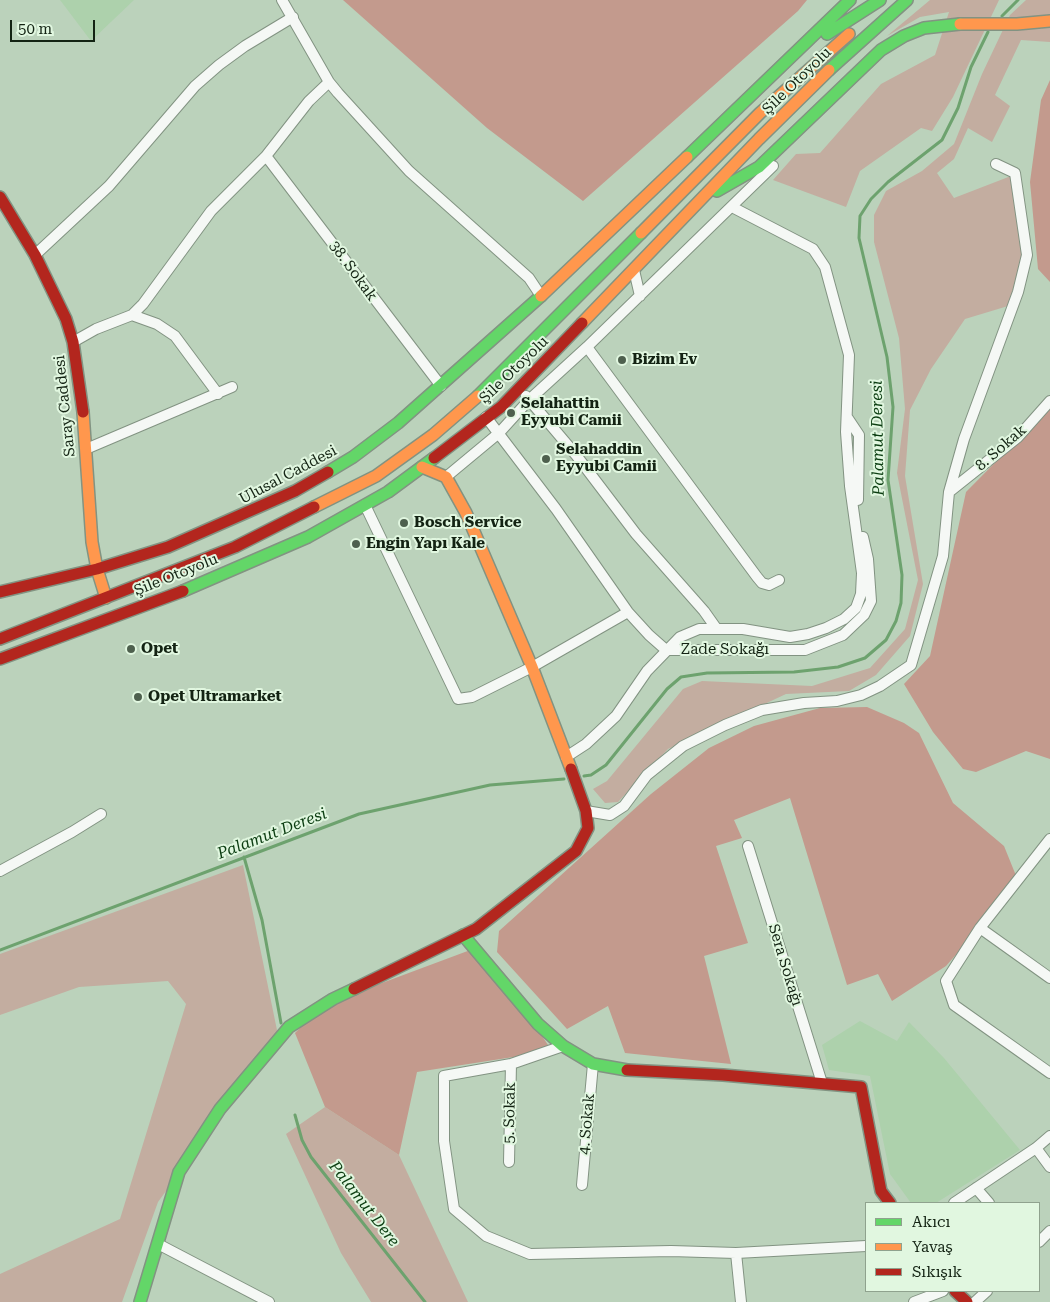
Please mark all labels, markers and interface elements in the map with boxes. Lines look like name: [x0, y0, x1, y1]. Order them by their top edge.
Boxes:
scale bar: [12, 10, 98, 42]
text: 50 m: [18, 20, 52, 38]
street label: Şile Otoyolu: [759, 44, 835, 118]
street label: 38. Sokak: [325, 237, 381, 305]
street label: Şile Otoyolu: [476, 333, 552, 407]
place label: Bizim Ev: [632, 351, 697, 369]
street label: Saray Caddesi: [51, 354, 79, 458]
marker: Bizim Ev: [616, 354, 628, 366]
water label: Palamut Deresi: [867, 380, 889, 496]
place label: Selahattin Eyyubi Camii: [521, 395, 622, 430]
marker: Selahattin Eyyubi Camii: [505, 407, 517, 419]
street label: 8. Sokak: [972, 421, 1030, 475]
place label: Selahaddin Eyyubi Camii: [556, 441, 657, 476]
street label: Ulusal Caddesi: [236, 442, 340, 508]
marker: Selahaddin Eyyubi Camii: [540, 453, 552, 465]
place label: Bosch Service: [414, 514, 522, 532]
marker: Bosch Service: [398, 517, 410, 529]
place label: Engin Yapı Kale: [366, 535, 485, 553]
marker: Engin Yapı Kale: [350, 538, 362, 550]
street label: Şile Otoyolu: [131, 550, 221, 600]
place label: Opet: [141, 640, 178, 658]
street label: Zade Sokağı: [681, 641, 769, 659]
marker: Opet: [125, 643, 137, 655]
place label: Opet Ultramarket: [148, 688, 282, 706]
marker: Opet Ultramarket: [132, 691, 144, 703]
water label: Palamut Deresi: [215, 804, 329, 864]
street label: Sera Sokağı: [764, 922, 806, 1008]
street label: 5. Sokak: [500, 1082, 520, 1144]
street label: 4. Sokak: [575, 1093, 599, 1155]
water label: Palamut Dere: [325, 1158, 403, 1250]
legend: [865, 1202, 1040, 1292]
text: Akıcı: [912, 1213, 950, 1231]
text: Yavaş: [912, 1238, 953, 1256]
text: Sıkışık: [912, 1263, 962, 1281]

